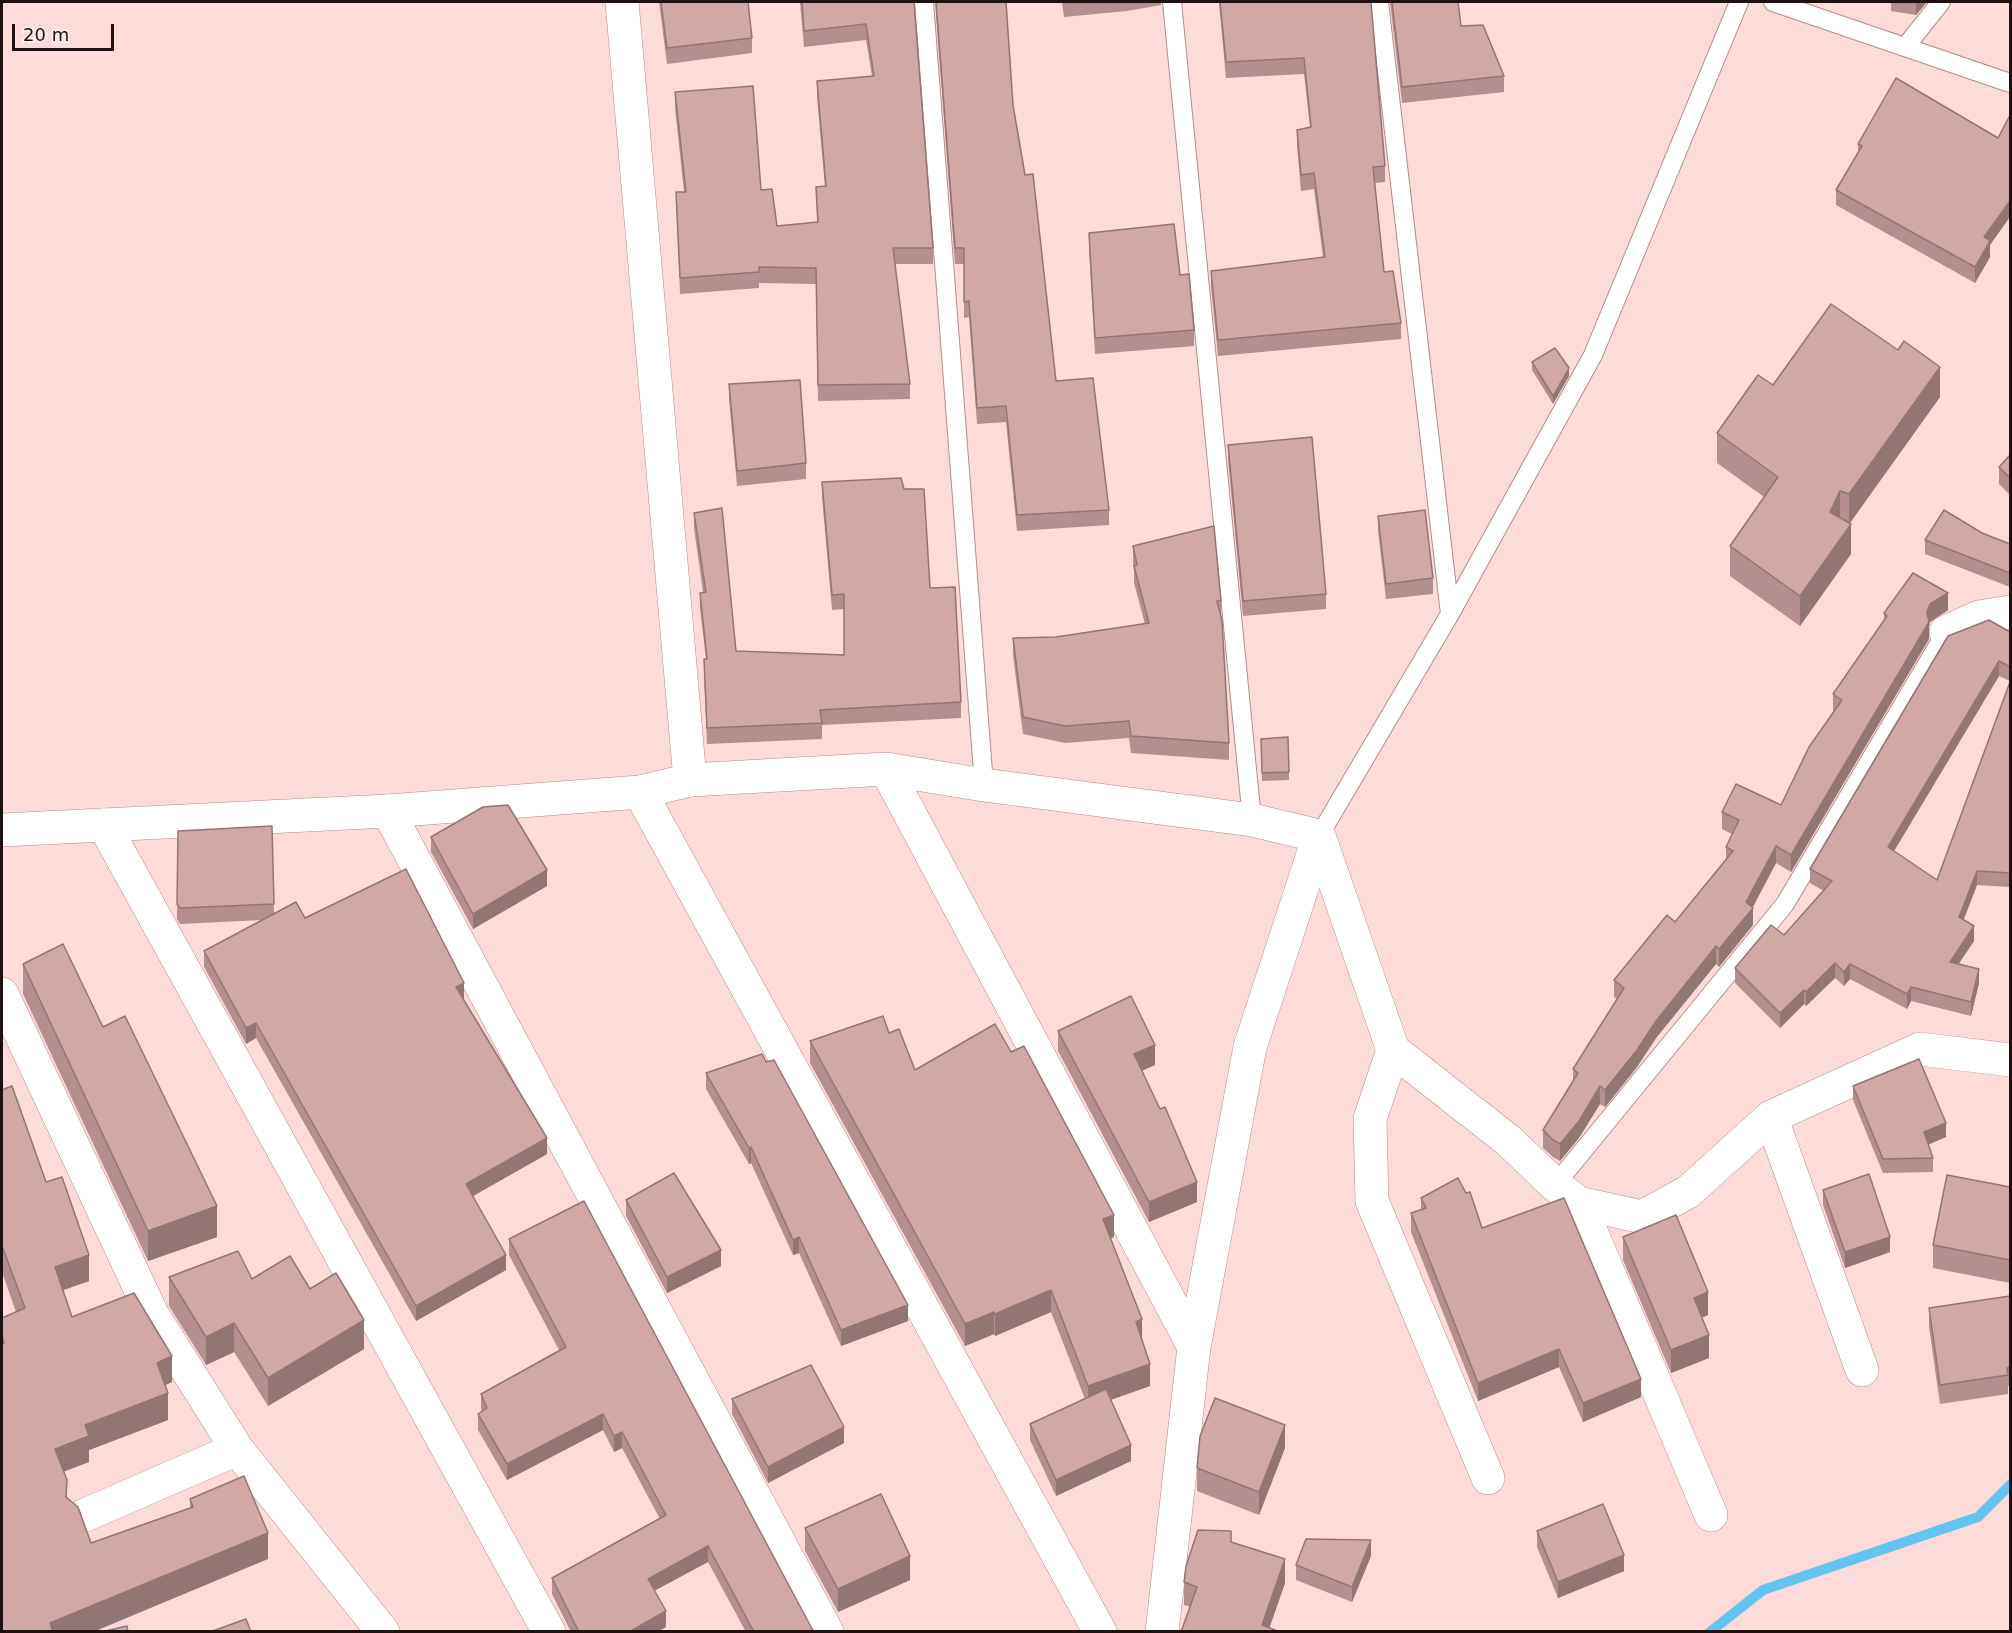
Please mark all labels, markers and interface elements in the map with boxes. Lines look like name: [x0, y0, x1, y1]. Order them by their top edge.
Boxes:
scale bar: [15, 12, 117, 50]
text: 20 m: [23, 24, 69, 45]

